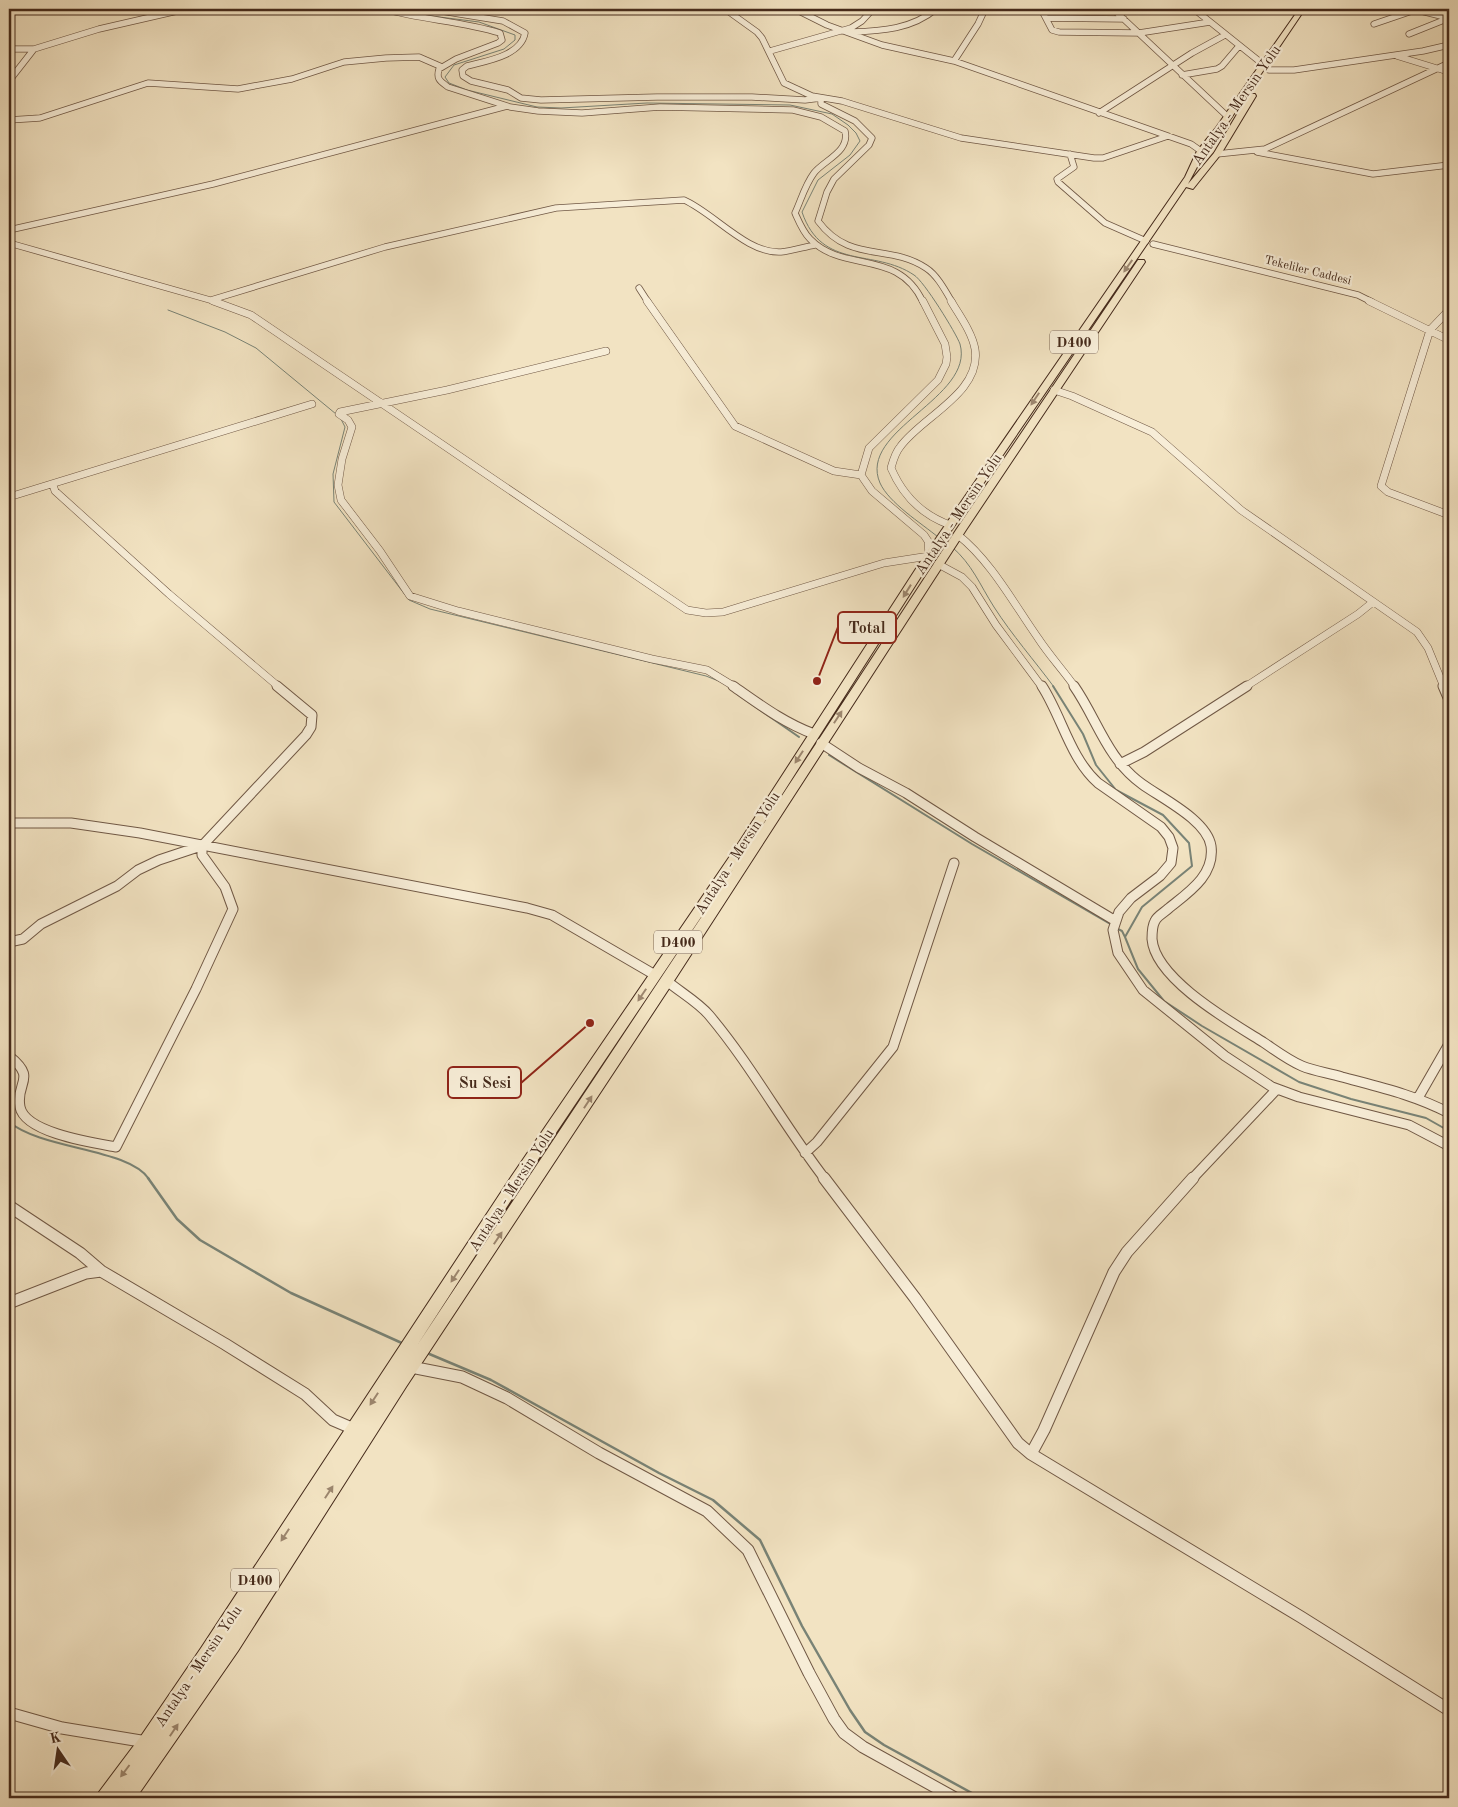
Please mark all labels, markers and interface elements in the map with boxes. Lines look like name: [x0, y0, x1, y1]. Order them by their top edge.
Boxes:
street label: Antalya - Mersin Yolu: [1190, 43, 1284, 169]
street label: Tekeliler Caddesi: [1263, 254, 1352, 288]
one-way arrow: [1123, 259, 1133, 273]
road number: D400: [1050, 331, 1098, 354]
one-way arrow: [1030, 393, 1040, 406]
street label: Antalya - Mersin Yolu: [913, 451, 1005, 578]
one-way arrow: [902, 585, 911, 598]
callout: Total: [838, 612, 896, 643]
text: Total: [848, 621, 886, 637]
one-way arrow: [834, 710, 843, 723]
one-way arrow: [795, 751, 804, 764]
street label: Antalya - Mersin Yolu: [693, 790, 783, 918]
road number: D400: [654, 930, 702, 954]
one-way arrow: [637, 988, 647, 1002]
callout: Su Sesi: [448, 1067, 521, 1098]
text: Su Sesi: [459, 1076, 511, 1092]
one-way arrow: [583, 1096, 592, 1109]
street label: Antalya - Mersin Yolu: [467, 1127, 557, 1255]
one-way arrow: [493, 1231, 503, 1245]
one-way arrow: [450, 1269, 459, 1282]
one-way arrow: [369, 1392, 378, 1406]
one-way arrow: [325, 1485, 334, 1498]
one-way arrow: [280, 1528, 289, 1542]
road number: D400: [231, 1568, 279, 1592]
street label: Antalya - Mersin Yolu: [153, 1603, 245, 1730]
north arrow: [32, 1724, 82, 1774]
one-way arrow: [169, 1724, 179, 1737]
text: K: [48, 1730, 62, 1746]
one-way arrow: [120, 1764, 130, 1778]

